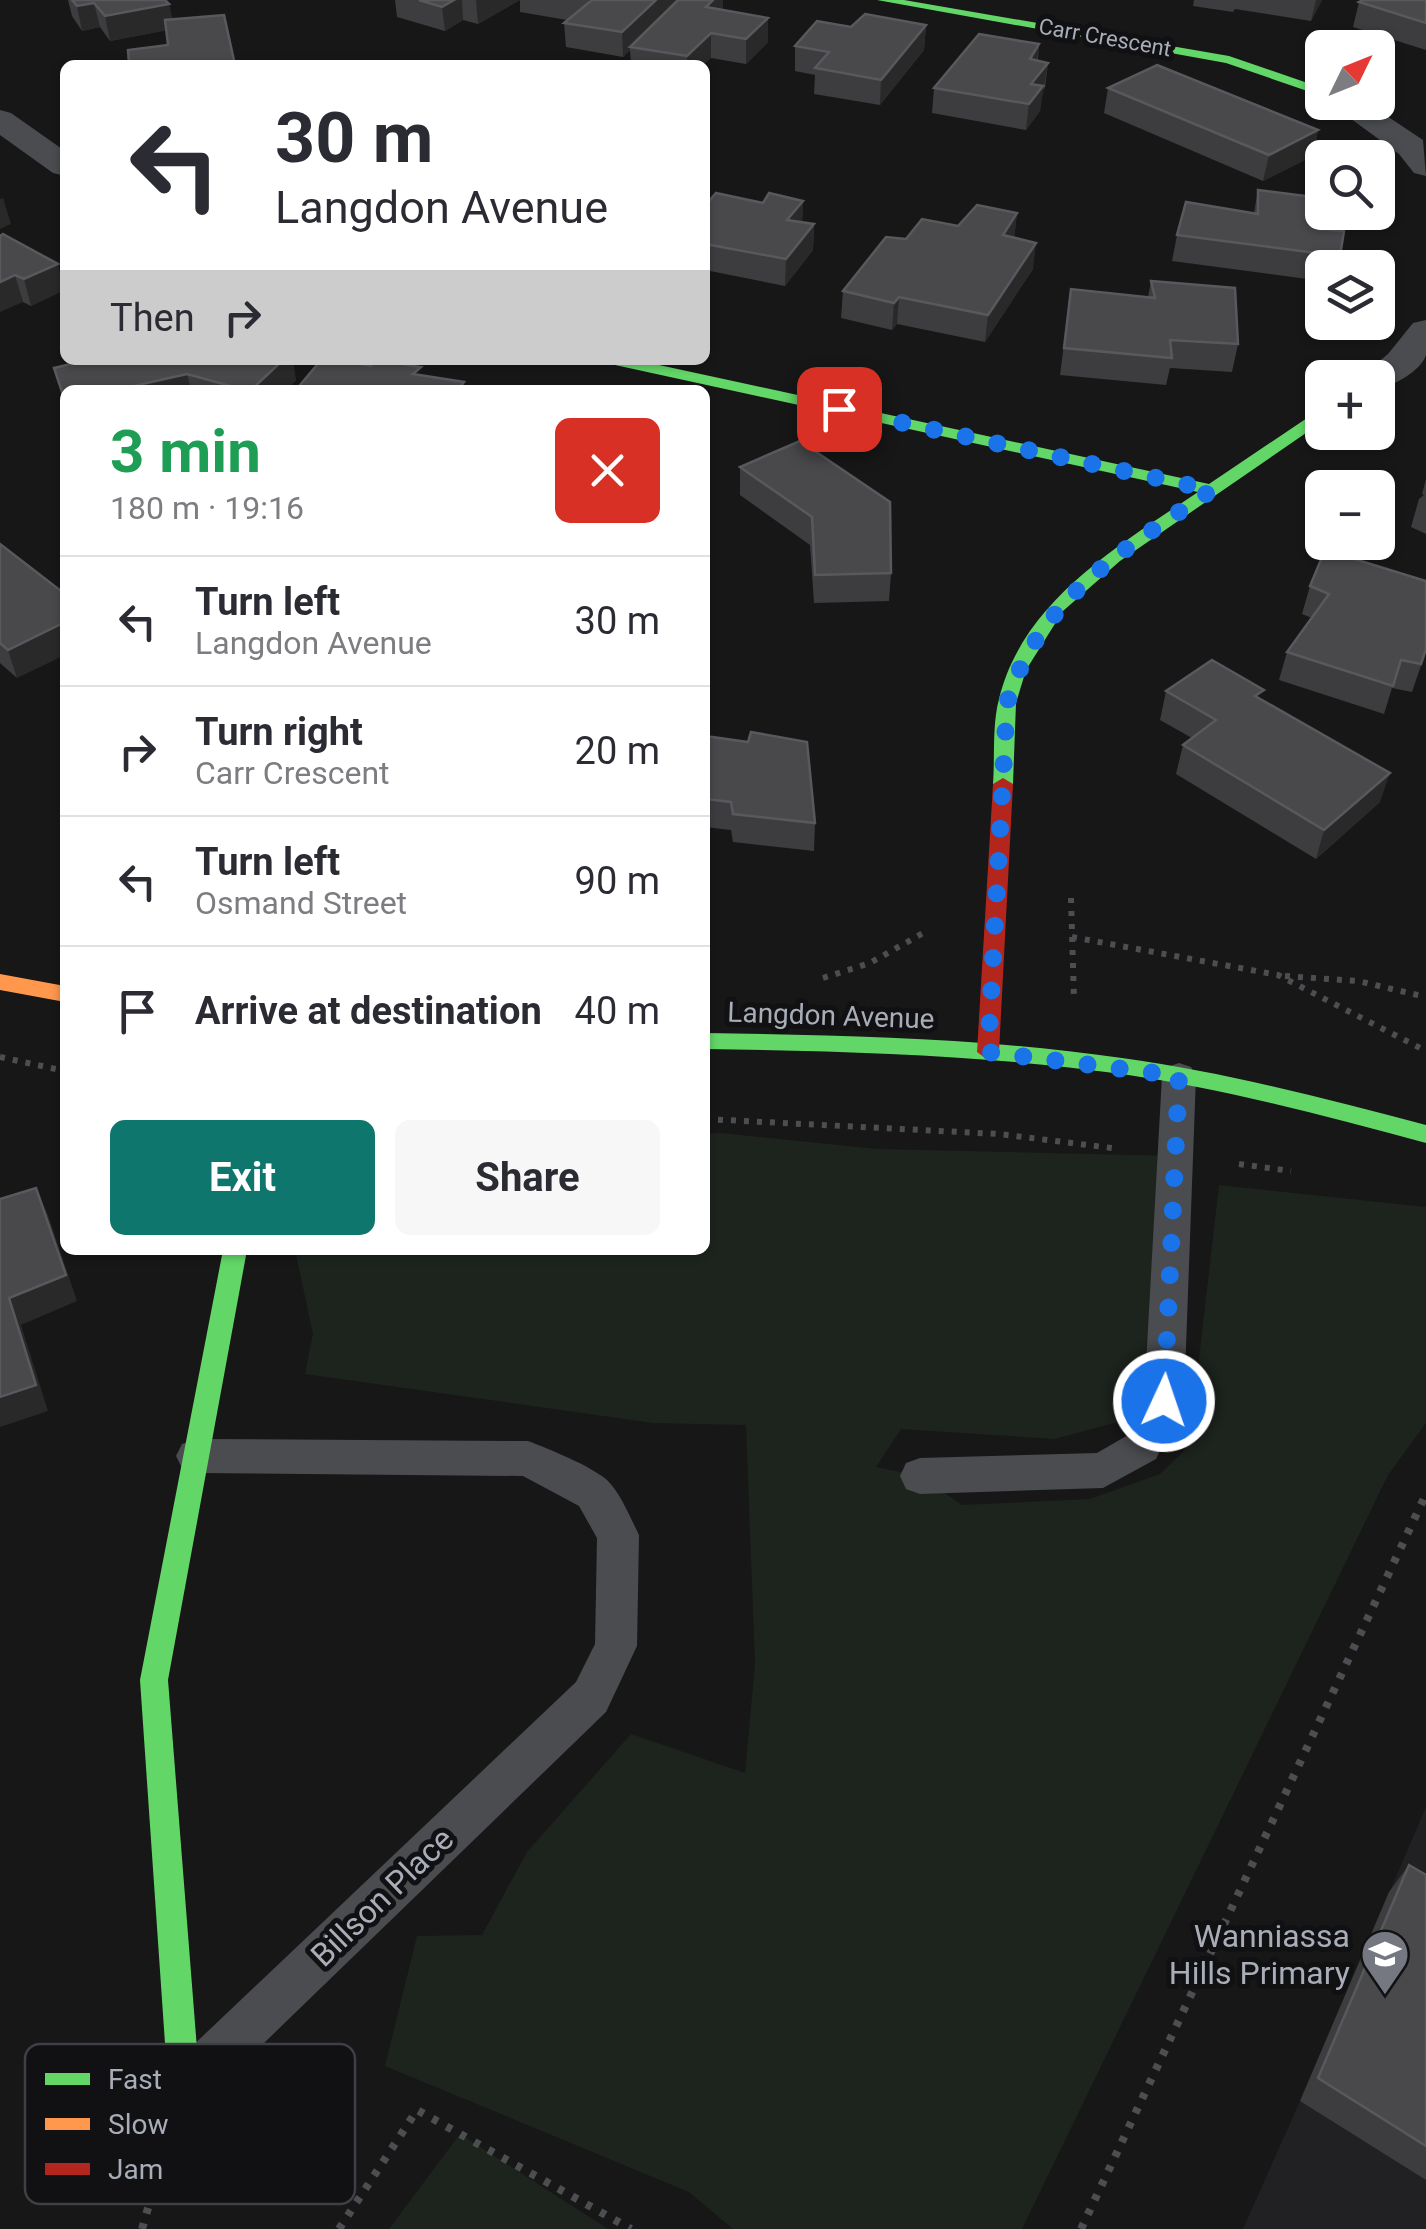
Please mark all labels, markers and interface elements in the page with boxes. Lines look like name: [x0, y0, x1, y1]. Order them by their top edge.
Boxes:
street label: Carr Crescent: [1037, 14, 1173, 61]
north arrow: [1305, 30, 1395, 120]
map controls: [1305, 30, 1395, 560]
text: 30 m: [275, 97, 433, 179]
icon: left: [110, 100, 240, 230]
button: search: [1305, 140, 1395, 230]
text: Langdon Avenue: [275, 181, 608, 234]
button: layers: [1305, 250, 1395, 340]
icon: right: [215, 290, 270, 345]
text: Then: [110, 296, 195, 340]
button: +: [1305, 360, 1395, 450]
pin: [797, 367, 882, 452]
icon: arrive: [812, 382, 867, 437]
text: 3 min: [110, 416, 261, 487]
button: close: [555, 418, 660, 523]
button: −: [1305, 470, 1395, 560]
text: 180 m · 19:16: [110, 489, 304, 527]
text: Turn left: [195, 580, 340, 624]
icon: left: [110, 594, 165, 649]
text: 30 m: [575, 599, 660, 643]
text: Langdon Avenue: [195, 624, 432, 662]
text: Turn right: [195, 710, 363, 754]
icon: right: [110, 724, 165, 779]
text: 20 m: [575, 729, 660, 773]
text: Carr Crescent: [195, 754, 390, 792]
text: Turn left: [195, 840, 340, 884]
icon: left: [110, 854, 165, 909]
text: 90 m: [575, 859, 660, 903]
text: Osmand Street: [195, 884, 407, 922]
icon: arrive: [110, 984, 165, 1039]
text: Arrive at destination: [195, 989, 542, 1033]
text: 40 m: [575, 989, 660, 1033]
street label: Langdon Avenue: [727, 995, 935, 1036]
button: Exit: [110, 1120, 375, 1235]
button: Share: [395, 1120, 660, 1235]
position arrow: [1112, 1349, 1216, 1453]
street label: Billson Place: [303, 1820, 461, 1974]
place label: Wanniassa Hills Primary: [1169, 1917, 1350, 1992]
school or university icon: Wanniassa Hills Primary: [1359, 1928, 1411, 1996]
legend: [25, 2044, 355, 2204]
text: Fast: [108, 2063, 162, 2096]
text: Slow: [108, 2108, 168, 2141]
text: Jam: [108, 2153, 163, 2186]

